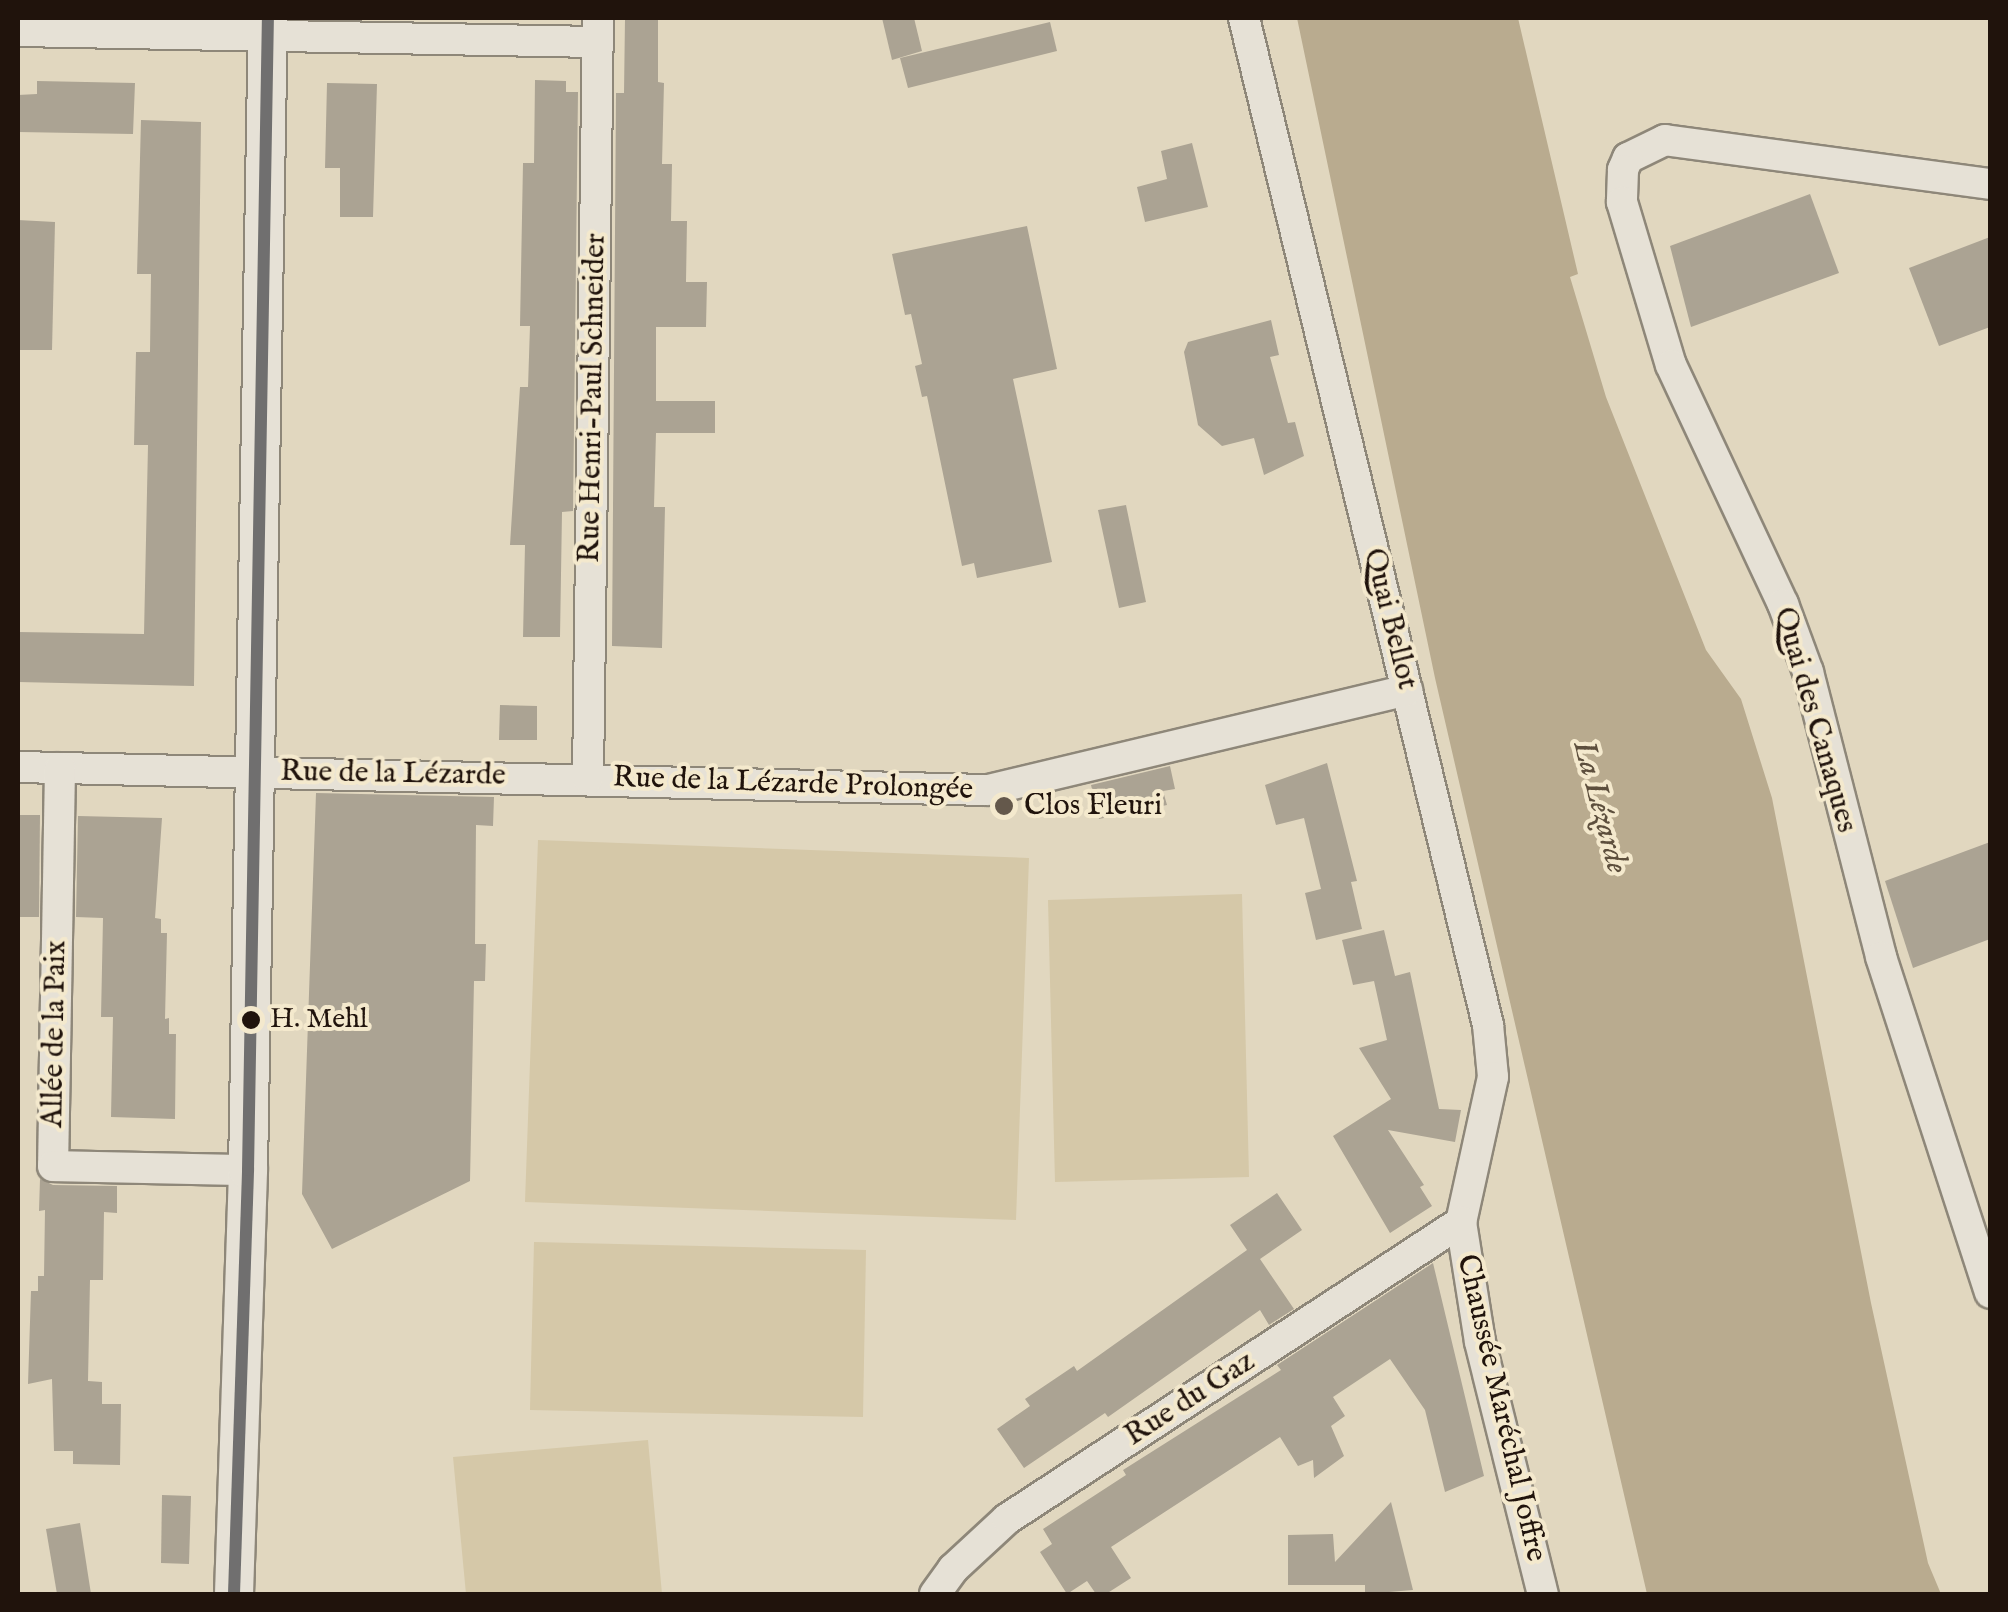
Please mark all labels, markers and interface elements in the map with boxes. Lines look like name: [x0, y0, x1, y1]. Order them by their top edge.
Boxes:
street label: Rue Henri-Paul Schneider: [572, 233, 614, 563]
street label: Quai Bellot: [1355, 545, 1425, 693]
street label: Quai des Canaques: [1766, 603, 1864, 837]
water label: La Lézarde: [1563, 736, 1635, 878]
street label: Rue de la Lézarde: [280, 754, 506, 794]
street label: Rue de la Lézarde Prolongée: [612, 760, 974, 808]
place label: Clos Fleuri: [1024, 788, 1162, 824]
marker: Clos Fleuri: [993, 795, 1015, 817]
street label: Allée de la Paix: [35, 940, 75, 1128]
place label: H. Mehl: [270, 1003, 368, 1037]
marker: H. Mehl: [241, 1010, 261, 1030]
street label: Chaussée Maréchal Joffre: [1448, 1251, 1554, 1565]
street label: Rue du Gaz: [1118, 1344, 1262, 1454]

